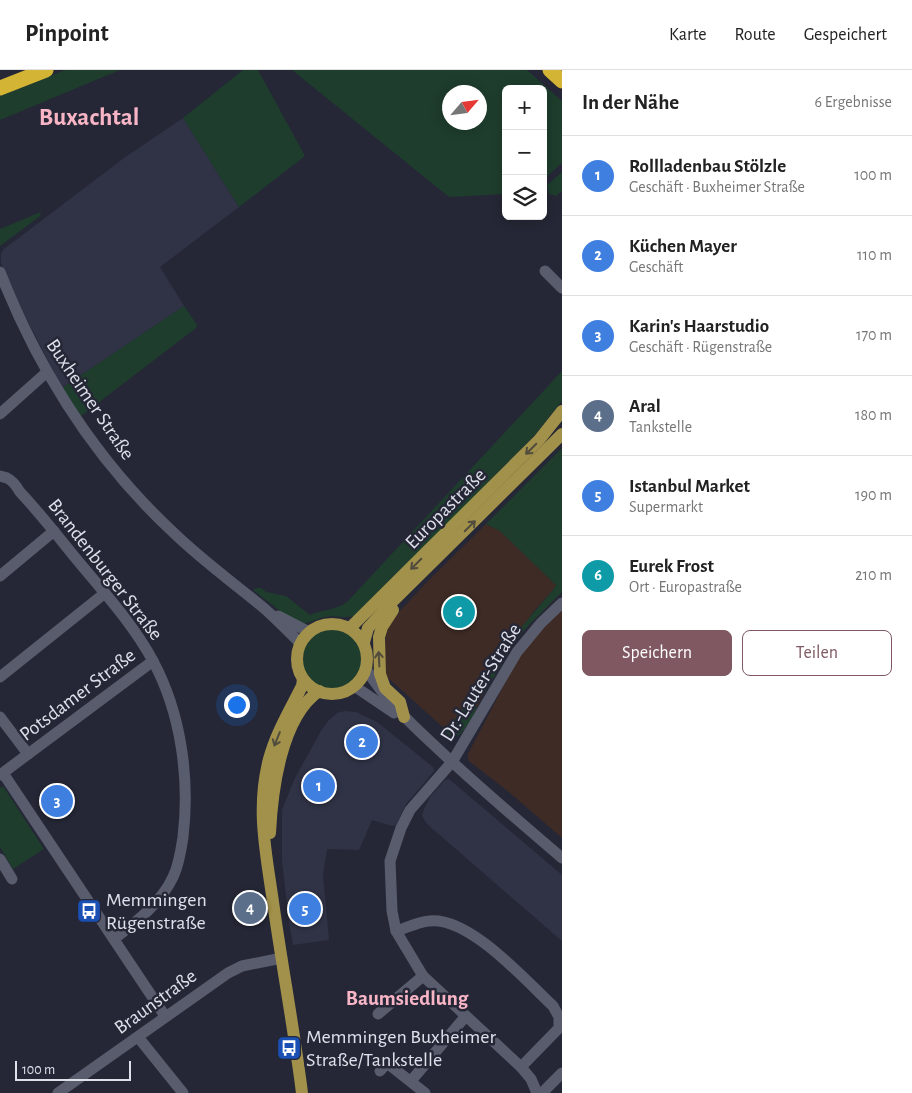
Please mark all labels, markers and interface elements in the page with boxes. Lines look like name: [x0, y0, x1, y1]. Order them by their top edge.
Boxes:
text: Pinpoint: [25, 22, 109, 46]
text: Karte: [669, 26, 706, 44]
text: Route: [734, 26, 776, 44]
text: Gespeichert: [804, 26, 887, 44]
north arrow: [442, 85, 487, 130]
map controls: [502, 85, 547, 220]
button: +: [502, 85, 547, 130]
text: In der Nähe: [582, 92, 679, 113]
text: 6 Ergebnisse: [815, 94, 892, 110]
district label: Buxachtal: [39, 105, 139, 130]
button: −: [502, 130, 547, 175]
text: Rollladenbau Stölzle: [629, 157, 786, 176]
text: 1: [595, 167, 601, 183]
text: 100 m: [854, 167, 892, 183]
button: layers: [502, 175, 547, 220]
text: Geschäft · Buxheimer Straße: [629, 179, 805, 195]
text: Küchen Mayer: [629, 237, 737, 256]
text: 2: [594, 247, 602, 263]
text: 110 m: [857, 247, 892, 263]
text: Geschäft: [629, 259, 683, 275]
text: Karin's Haarstudio: [629, 317, 769, 336]
text: 3: [595, 327, 601, 343]
text: 170 m: [856, 327, 892, 343]
street label: Buxheimer Straße: [43, 336, 138, 463]
text: Geschäft · Rügenstraße: [629, 339, 772, 355]
text: Aral: [629, 397, 661, 416]
text: 4: [594, 407, 602, 423]
text: 180 m: [855, 407, 892, 423]
text: Tankstelle: [629, 419, 692, 435]
one-way arrow: [525, 442, 537, 454]
street label: Europastraße: [402, 465, 490, 553]
text: Istanbul Market: [629, 477, 750, 496]
text: 5: [595, 487, 601, 503]
text: 190 m: [855, 487, 892, 503]
street label: Brandenburger Straße: [44, 495, 166, 644]
text: Supermarkt: [629, 499, 703, 515]
one-way arrow: [464, 520, 476, 533]
one-way arrow: [410, 557, 422, 570]
text: Eurek Frost: [629, 557, 714, 576]
text: 6: [594, 567, 602, 583]
text: 210 m: [855, 567, 892, 583]
text: Ort · Europastraße: [629, 579, 742, 595]
pin: 6: [443, 593, 475, 631]
street label: Dr.-Lauter-Straße: [437, 620, 525, 745]
button: Speichern: [582, 630, 732, 676]
button: Teilen: [742, 630, 892, 676]
street label: Potsdamer Straße: [16, 645, 139, 745]
one-way arrow: [374, 651, 383, 667]
your location: [224, 692, 250, 718]
pin: 2: [346, 723, 378, 761]
one-way arrow: [271, 731, 281, 746]
pin: 1: [303, 767, 335, 805]
pin: 3: [41, 782, 73, 820]
pin: 4: [234, 889, 266, 927]
place label: Memmingen Rügenstraße: [106, 890, 207, 933]
pin: 5: [289, 890, 321, 928]
bus stop icon: Memmingen Rügenstraße: [76, 898, 102, 924]
street label: Braunstraße: [111, 966, 200, 1038]
district label: Baumsiedlung: [346, 988, 469, 1009]
place label: Memmingen Buxheimer Straße/Tankstelle: [306, 1027, 496, 1070]
bus stop icon: Memmingen Buxheimer Straße/Tankstelle: [276, 1035, 302, 1061]
scale bar: [15, 1058, 131, 1081]
text: 100 m: [22, 1063, 55, 1077]

